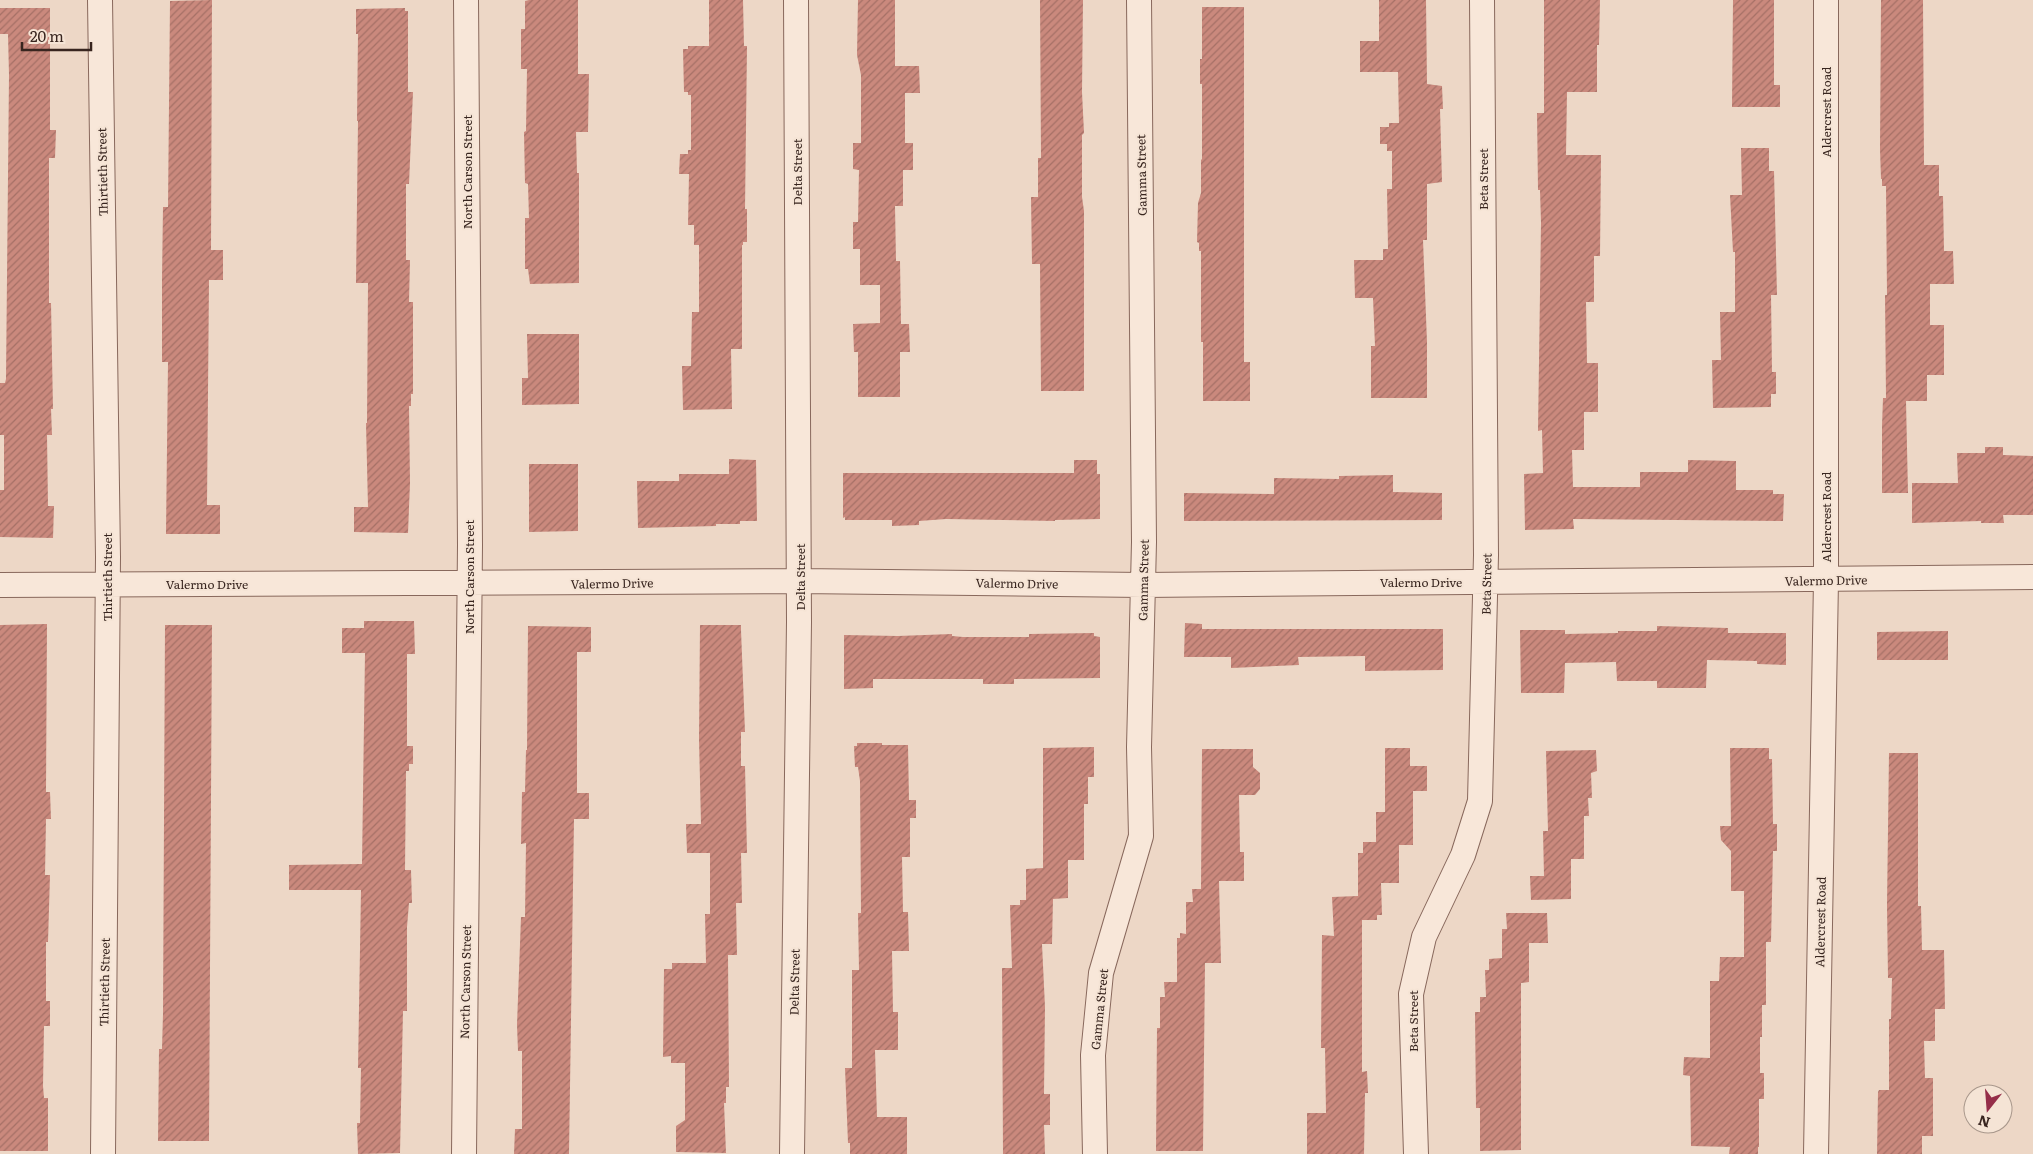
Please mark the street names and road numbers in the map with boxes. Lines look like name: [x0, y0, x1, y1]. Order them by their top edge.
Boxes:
street label: Aldercrest Road: [1817, 66, 1835, 157]
street label: North Carson Street: [458, 115, 476, 229]
street label: Thirtieth Street: [92, 127, 112, 217]
street label: Gamma Street: [1131, 134, 1151, 216]
street label: Delta Street: [788, 138, 806, 206]
street label: Beta Street: [1474, 148, 1492, 210]
street label: Aldercrest Road: [1817, 471, 1835, 562]
street label: North Carson Street: [460, 520, 478, 634]
street label: Thirtieth Street: [98, 532, 116, 621]
street label: Gamma Street: [1133, 539, 1153, 621]
street label: Delta Street: [791, 543, 809, 611]
street label: Beta Street: [1476, 553, 1496, 615]
street label: Valermo Drive: [1784, 570, 1868, 590]
street label: Valermo Drive: [570, 573, 654, 593]
street label: Valermo Drive: [975, 573, 1059, 593]
street label: Valermo Drive: [1380, 573, 1462, 591]
street label: Valermo Drive: [166, 575, 248, 593]
street label: Aldercrest Road: [1810, 876, 1830, 968]
street label: North Carson Street: [455, 924, 475, 1039]
street label: Thirtieth Street: [94, 937, 114, 1027]
street label: Delta Street: [784, 948, 804, 1016]
street label: Gamma Street: [1086, 967, 1112, 1051]
street label: Beta Street: [1404, 990, 1422, 1052]

